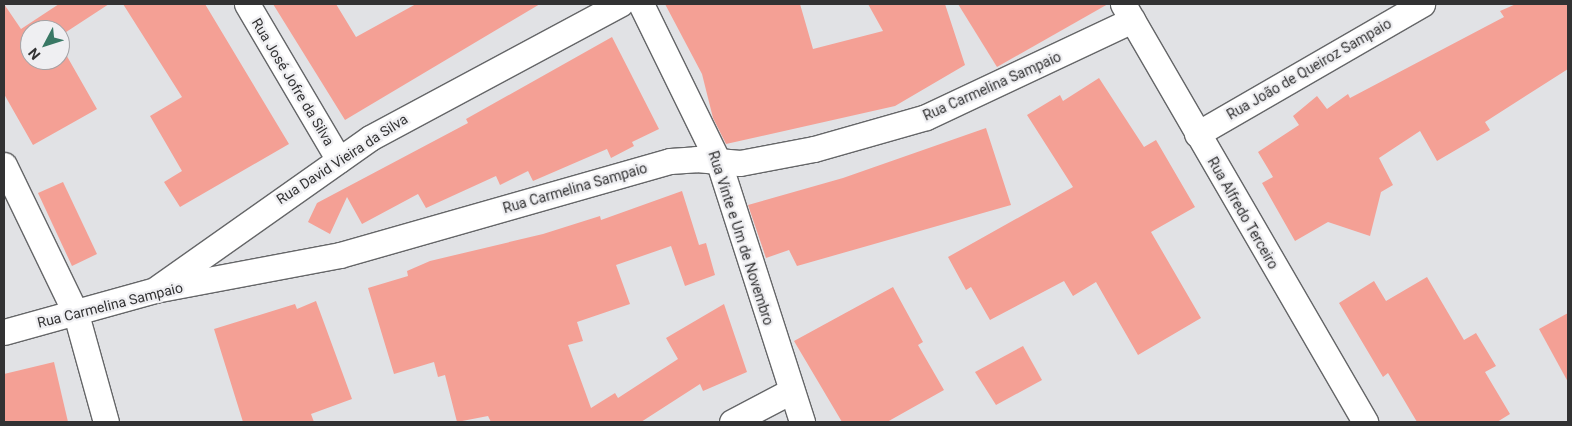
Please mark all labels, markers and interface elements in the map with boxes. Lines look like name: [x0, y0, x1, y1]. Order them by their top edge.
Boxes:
street label: Rua José Jofre da Silva: [248, 15, 338, 149]
street label: Rua João de Queiroz Sampaio: [1224, 15, 1394, 123]
north arrow: [20, 20, 70, 70]
text: N: [25, 45, 44, 63]
street label: Rua Carmelina Sampaio: [920, 48, 1064, 124]
street label: Rua David Vieira da Silva: [273, 110, 411, 208]
street label: Rua Vinte e Um de Novembro: [705, 149, 777, 327]
street label: Rua Alfredo Terceiro: [1204, 154, 1282, 272]
street label: Rua Carmelina Sampaio: [501, 159, 649, 217]
street label: Rua Carmelina Sampaio: [36, 279, 184, 331]

